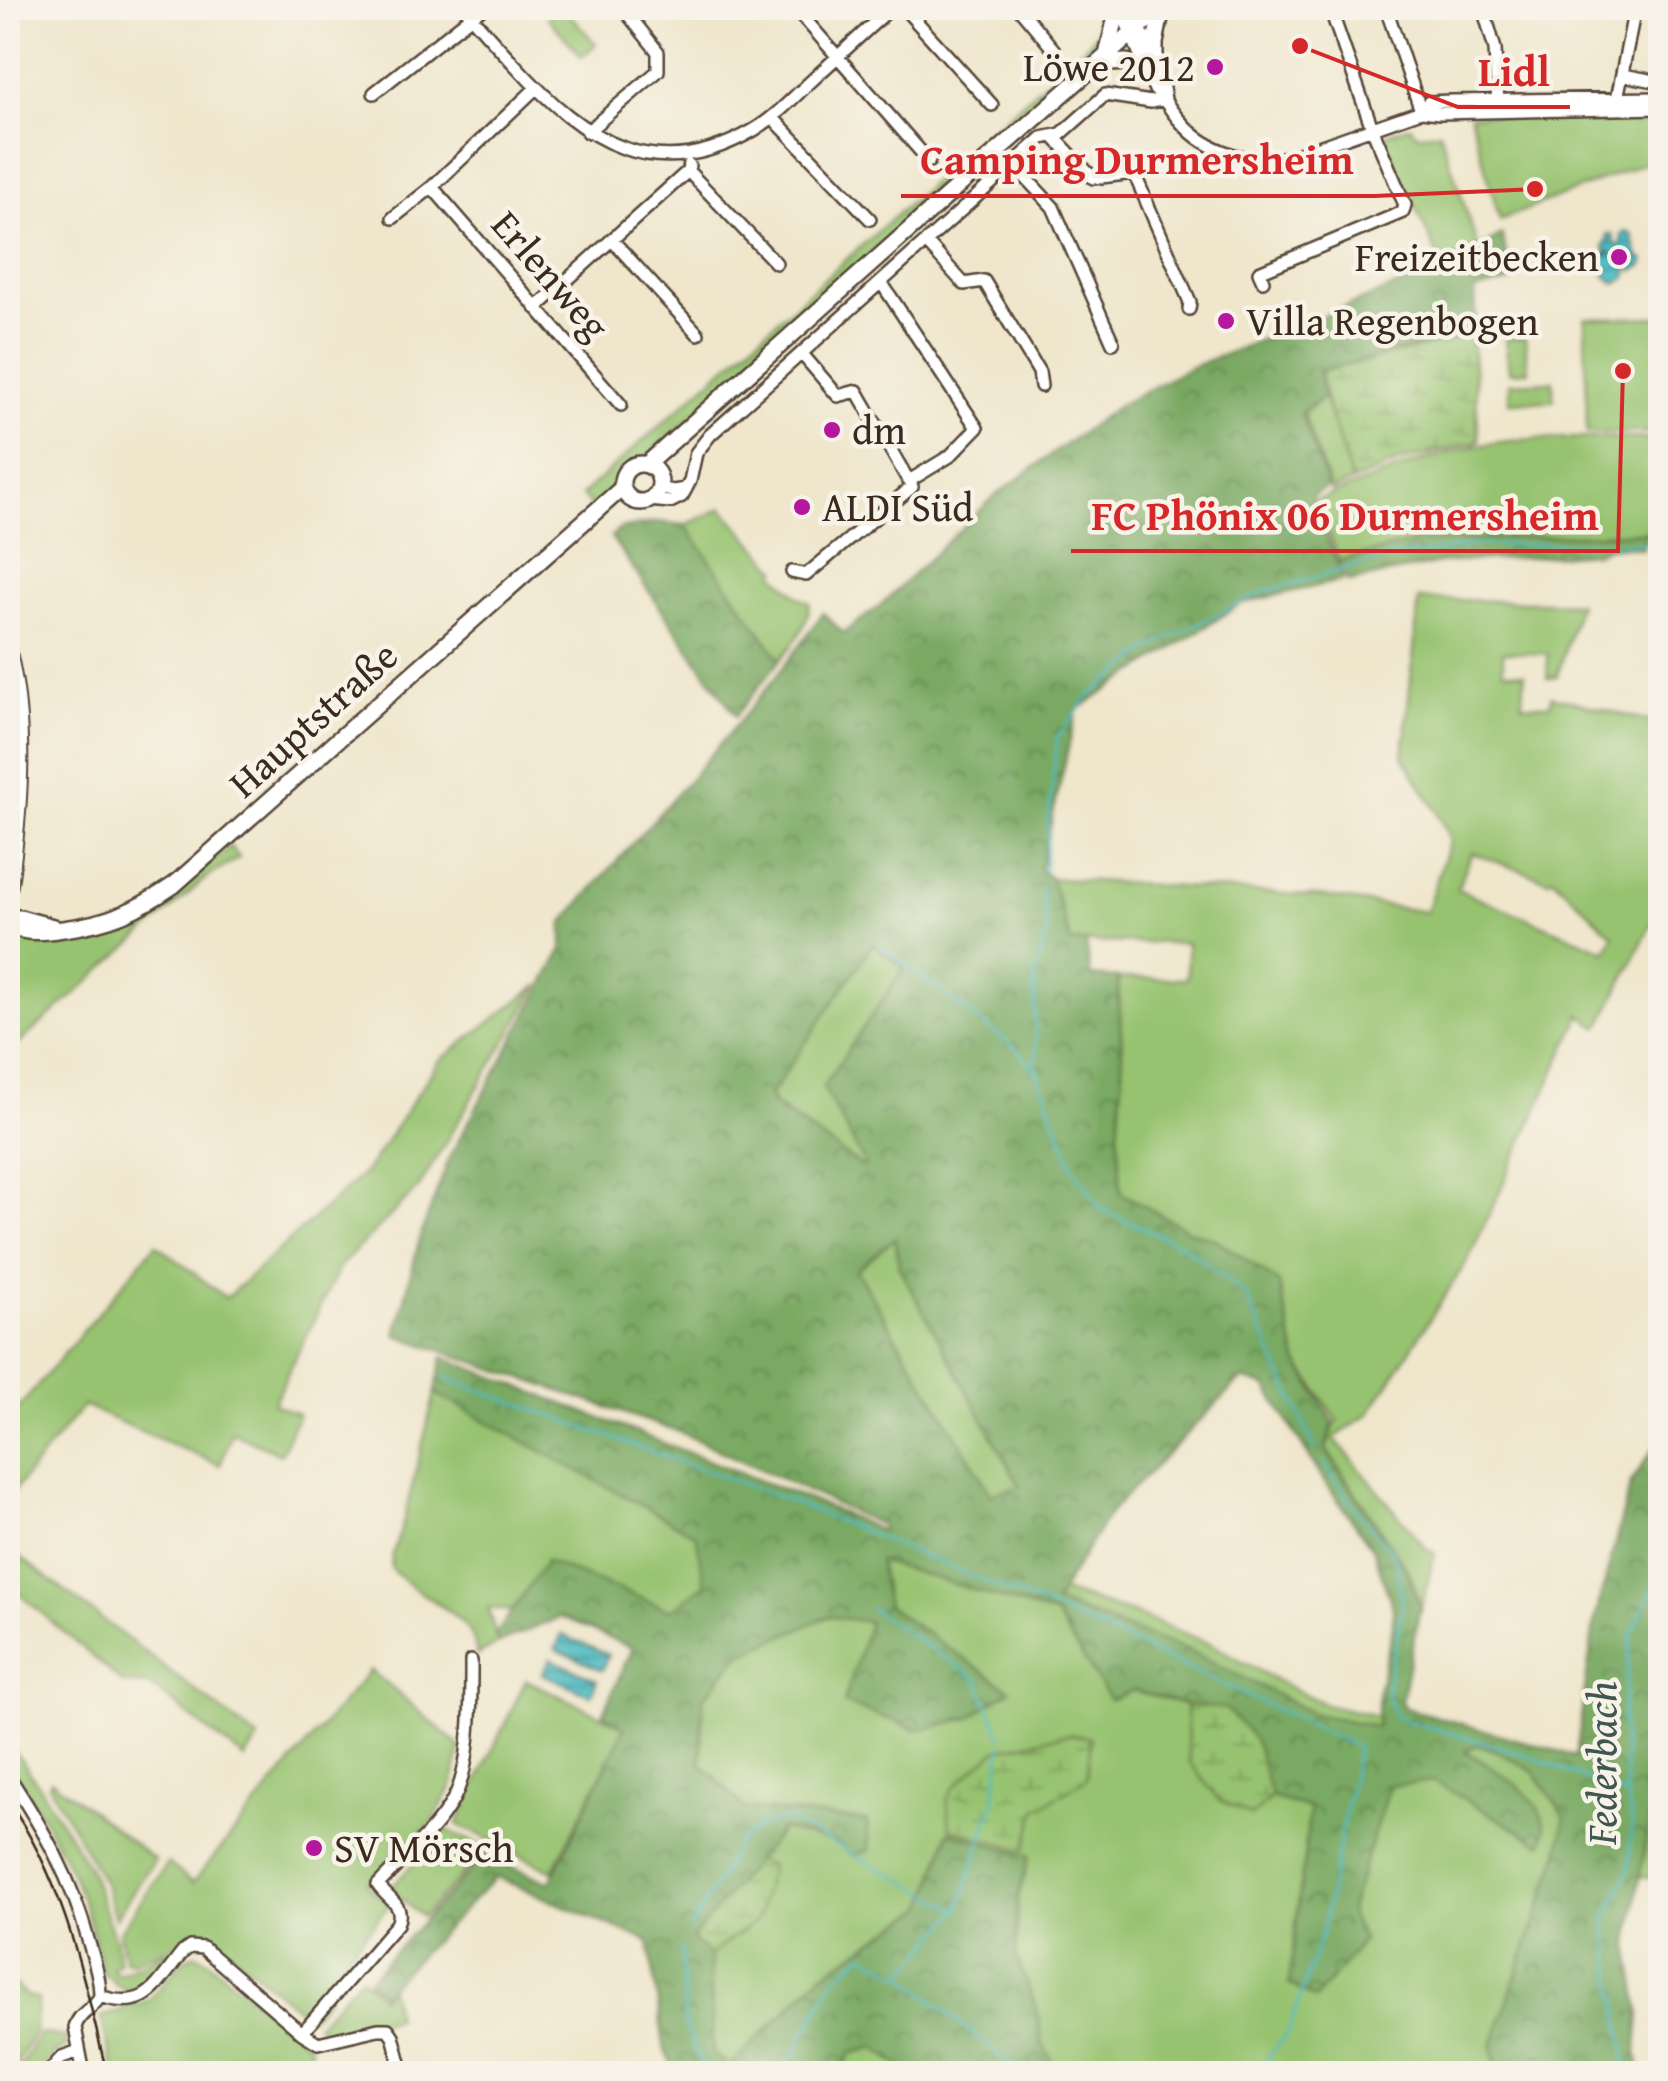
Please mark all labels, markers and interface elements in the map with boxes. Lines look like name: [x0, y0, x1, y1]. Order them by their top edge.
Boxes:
callout: Lidl: [1458, 35, 1570, 107]
place label: Löwe 2012: [1023, 37, 1195, 96]
text: Lidl: [1478, 40, 1550, 101]
marker: Löwe 2012: [1204, 56, 1226, 78]
callout: Camping Durmersheim: [901, 124, 1374, 196]
text: Camping Durmersheim: [920, 128, 1354, 189]
street label: Erlenweg: [478, 197, 625, 353]
place label: Freizeitbecken: [1355, 227, 1599, 286]
marker: Freizeitbecken: [1608, 246, 1630, 268]
place label: Villa Regenbogen: [1246, 291, 1539, 350]
marker: Villa Regenbogen: [1215, 310, 1237, 332]
place label: dm: [852, 400, 906, 459]
marker: dm: [821, 419, 843, 441]
place label: ALDI Süd: [822, 477, 974, 536]
callout: FC Phönix 06 Durmersheim: [1071, 479, 1618, 551]
text: FC Phönix 06 Durmersheim: [1091, 484, 1599, 545]
marker: ALDI Süd: [791, 496, 813, 518]
street label: Hauptstraße: [215, 626, 410, 811]
water label: Federbach: [1570, 1681, 1631, 1846]
place label: SV Mörsch: [334, 1818, 514, 1877]
marker: SV Mörsch: [303, 1837, 325, 1859]

